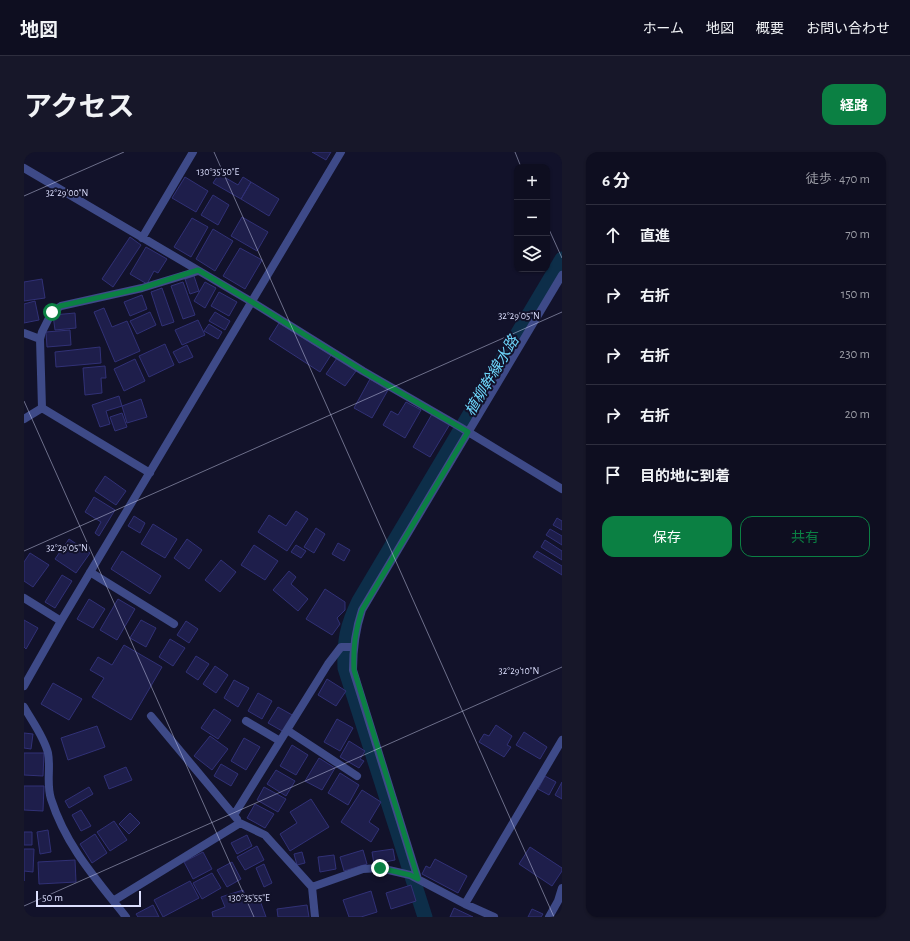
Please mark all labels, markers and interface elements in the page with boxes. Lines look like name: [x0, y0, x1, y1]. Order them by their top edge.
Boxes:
text: 地図: [20, 21, 58, 40]
text: ホーム: [642, 22, 684, 36]
text: 地図: [706, 22, 734, 36]
text: 概要: [756, 22, 784, 36]
text: お問い合わせ: [806, 22, 890, 36]
button: 経路: [822, 84, 886, 125]
text: アクセス: [24, 94, 135, 122]
map controls: [514, 164, 550, 272]
button: +: [514, 164, 550, 200]
text: 130°35'50"E: [197, 167, 240, 177]
text: 6 分: [602, 172, 630, 189]
text: 徒歩 · 470 m: [806, 173, 870, 186]
text: 32°29'00"N: [46, 188, 88, 198]
button: −: [514, 200, 550, 236]
icon: ahead: [602, 224, 624, 246]
text: 70 m: [845, 228, 870, 241]
text: 直進: [640, 229, 670, 244]
button: layers: [514, 236, 550, 272]
icon: right: [602, 284, 624, 306]
text: 150 m: [841, 288, 870, 301]
text: 右折: [640, 289, 670, 304]
route start: [43, 303, 61, 321]
text: 32°29'05"N: [498, 311, 540, 321]
water label: 植柳幹線水路: [462, 331, 523, 418]
icon: right: [602, 344, 624, 366]
text: 230 m: [839, 348, 870, 361]
text: 右折: [640, 349, 670, 364]
icon: right: [602, 404, 624, 426]
text: 20 m: [845, 408, 870, 421]
text: 右折: [640, 409, 670, 424]
icon: arrive: [602, 464, 624, 486]
text: 目的地に到着: [640, 469, 730, 484]
button: 保存: [602, 516, 732, 557]
button: 共有: [740, 516, 870, 557]
text: 32°29'05"N: [46, 543, 88, 553]
text: 32°29'10"N: [499, 666, 539, 676]
route end: [371, 859, 389, 877]
scale bar: [36, 889, 141, 908]
text: 50 m: [42, 892, 63, 903]
text: 130°35'55"E: [228, 893, 270, 903]

